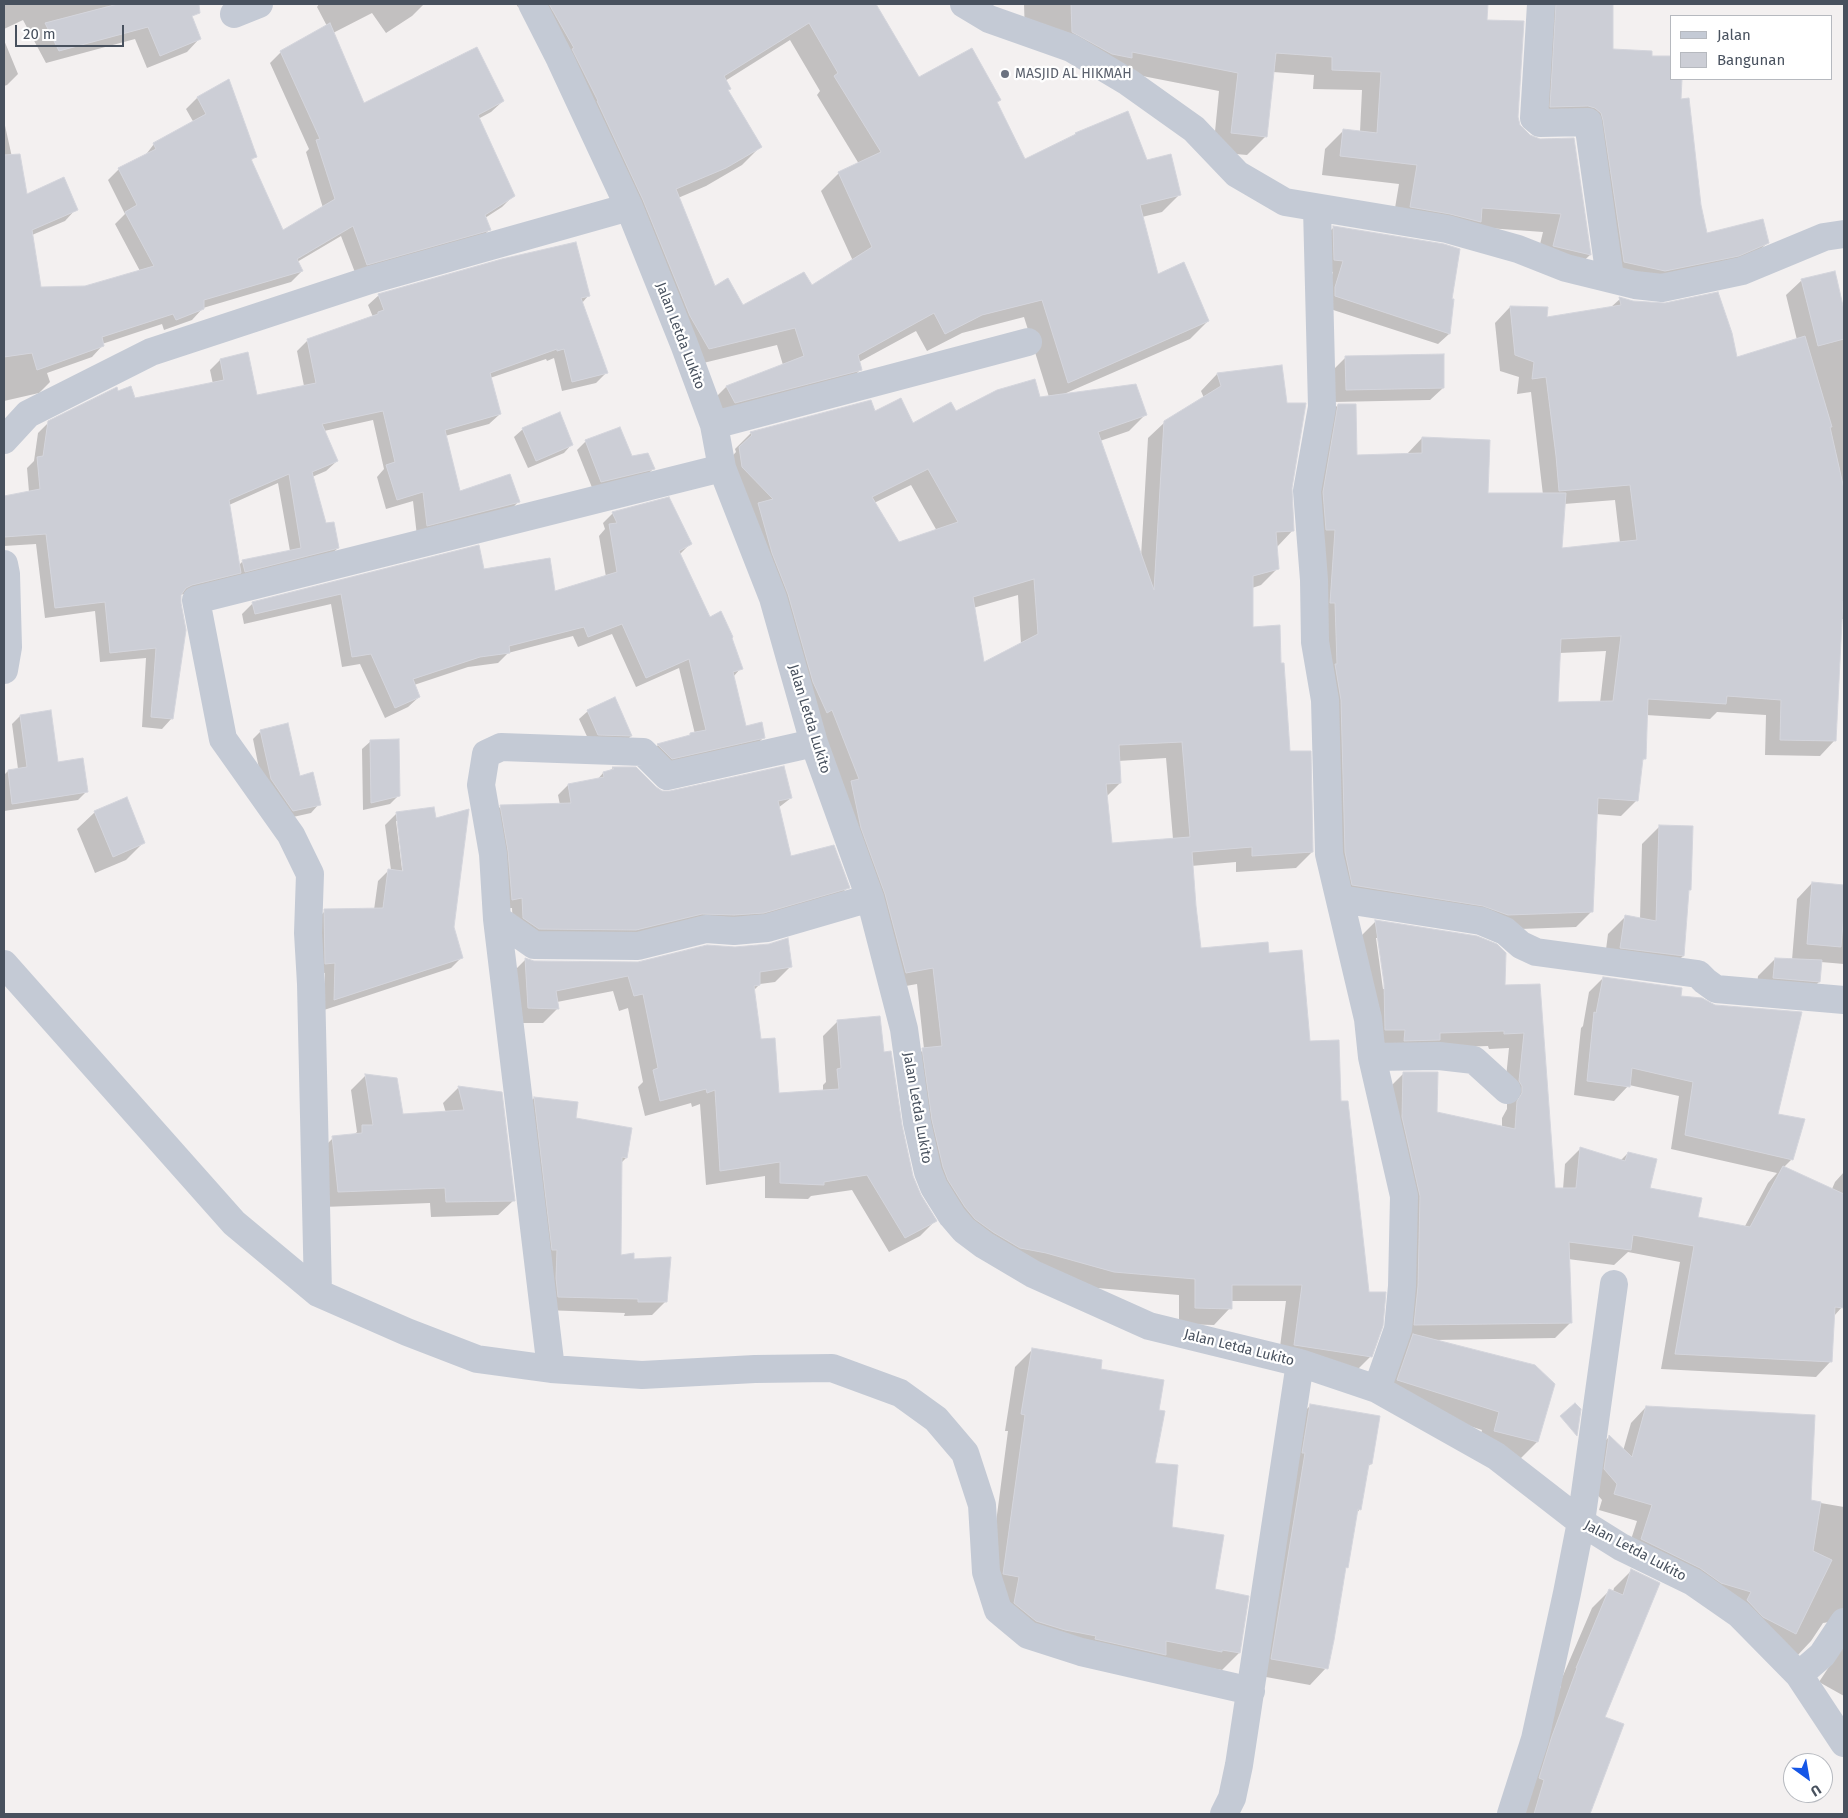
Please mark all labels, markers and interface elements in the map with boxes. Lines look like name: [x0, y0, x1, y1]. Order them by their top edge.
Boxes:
scale bar: [18, 15, 126, 47]
legend: [1670, 15, 1833, 80]
text: 20 m: [23, 25, 56, 43]
text: Jalan: [1717, 26, 1751, 44]
text: Bangunan: [1717, 51, 1785, 69]
place label: MASJID AL HIKMAH: [1015, 66, 1132, 82]
marker: MASJID AL HIKMAH: [999, 68, 1011, 80]
street label: Jalan Letda Lukito: [652, 280, 708, 392]
street label: Jalan Letda Lukito: [784, 662, 834, 776]
street label: Jalan Letda Lukito: [899, 1051, 935, 1165]
street label: Jalan Letda Lukito: [1182, 1326, 1296, 1370]
street label: Jalan Letda Lukito: [1581, 1517, 1689, 1585]
north arrow: [1783, 1753, 1833, 1803]
text: U: [1807, 1781, 1824, 1800]

